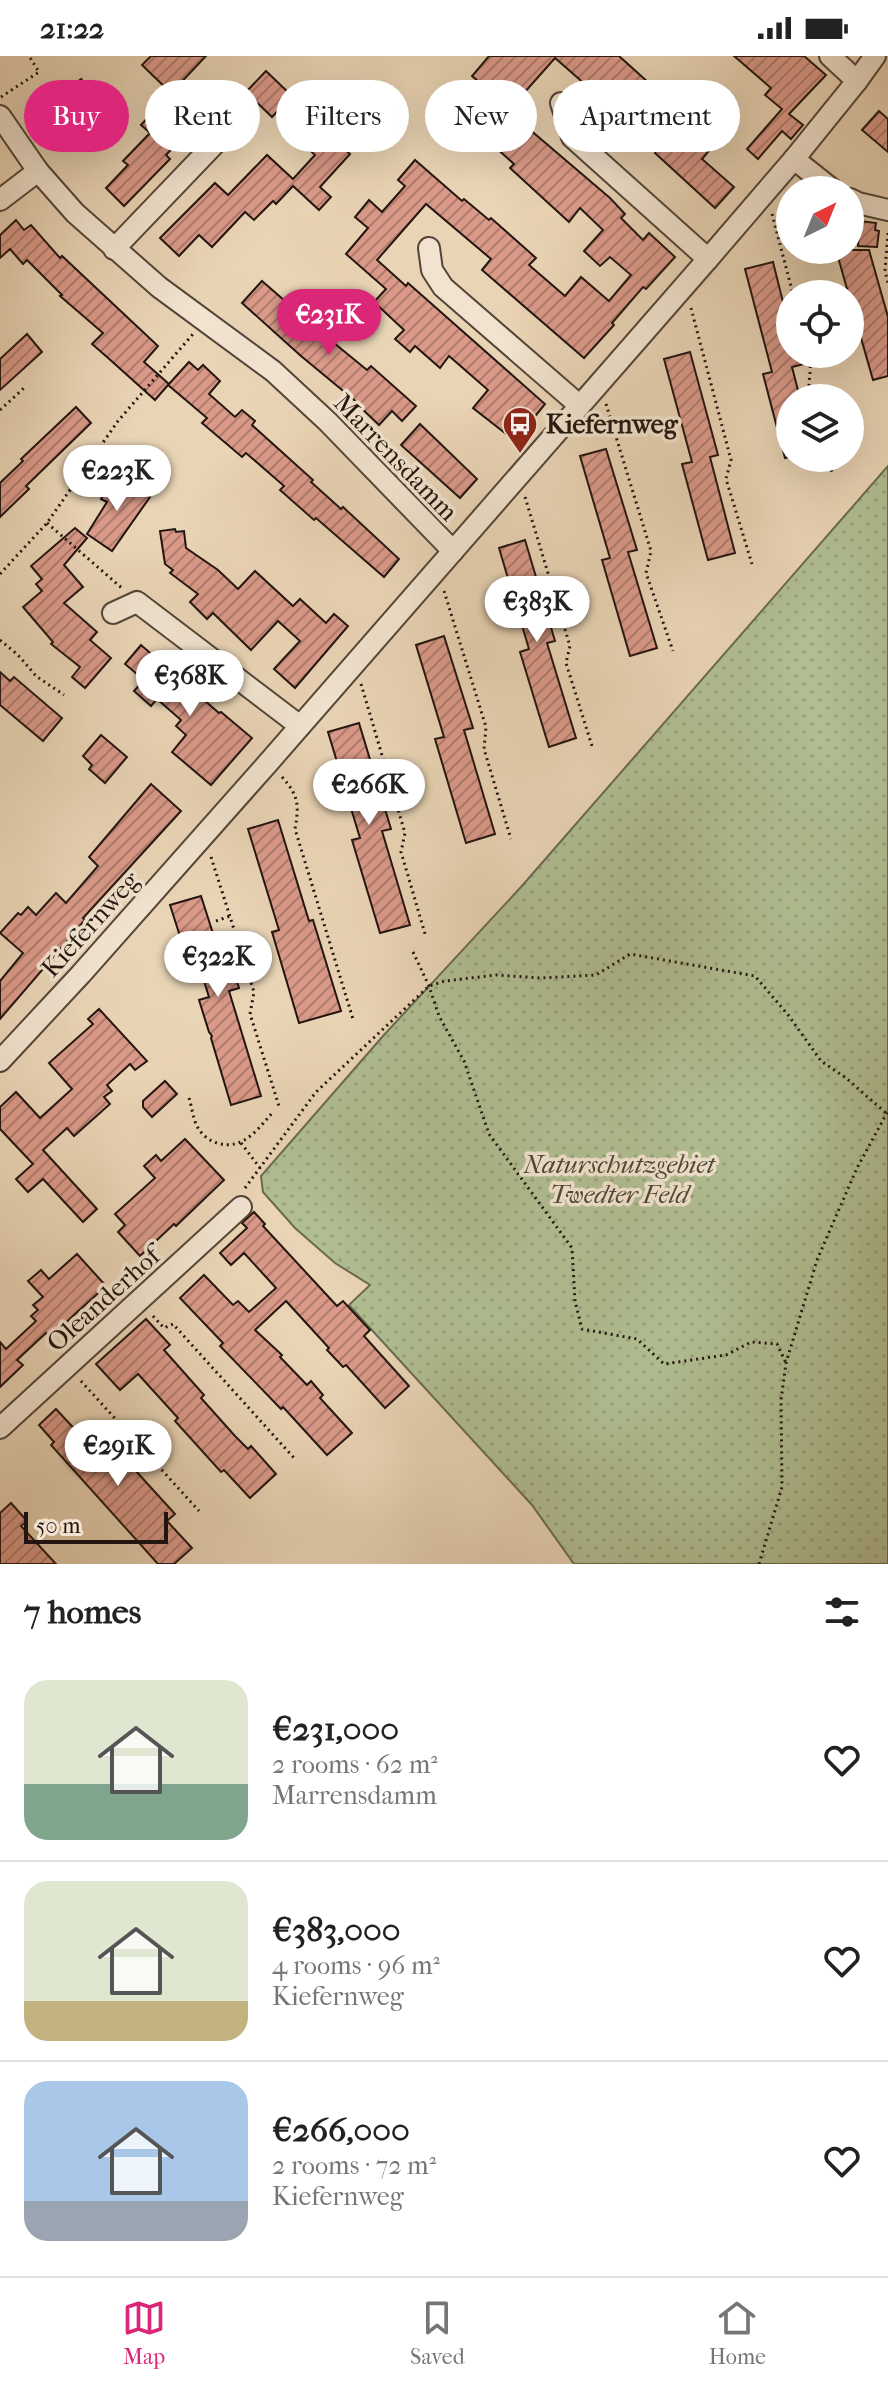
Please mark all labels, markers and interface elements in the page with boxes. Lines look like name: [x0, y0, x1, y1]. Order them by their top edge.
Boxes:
text: 21:22: [40, 11, 104, 46]
chip: Buy: [24, 80, 129, 152]
chip: Rent: [145, 80, 260, 152]
chip: Filters: [276, 80, 409, 152]
chip: New: [425, 80, 537, 152]
chip: Apartment: [553, 80, 740, 152]
north arrow: [776, 176, 864, 264]
map controls: [776, 176, 864, 472]
button: locate: [776, 280, 864, 368]
pin: €231K: [273, 289, 385, 357]
text: €231K: [295, 299, 363, 330]
button: layers: [776, 384, 864, 472]
street label: Marrensdamm: [327, 387, 464, 528]
bus stop icon: Kiefernweg: [501, 405, 539, 455]
place label: Kiefernweg: [546, 409, 679, 440]
pin: €223K: [61, 445, 173, 513]
text: €223K: [81, 455, 153, 486]
pin: €383K: [481, 576, 593, 644]
text: €383K: [503, 586, 571, 617]
pin: €368K: [134, 650, 246, 718]
text: €368K: [154, 660, 226, 691]
pin: €266K: [313, 759, 425, 827]
text: €266K: [331, 769, 407, 800]
street label: Kiefernweg: [35, 864, 147, 984]
pin: €322K: [162, 931, 274, 999]
text: €322K: [182, 941, 254, 972]
park label: Naturschutzgebiet Twedter Feld: [522, 1149, 717, 1210]
street label: Oleanderhof: [40, 1237, 170, 1358]
pin: €291K: [62, 1420, 174, 1488]
text: €291K: [83, 1430, 153, 1461]
scale bar: [24, 1508, 168, 1544]
text: 50 m: [36, 1513, 81, 1539]
icon: filters: [820, 1590, 864, 1634]
text: 7 homes: [24, 1592, 141, 1632]
text: €231,000: [272, 1709, 399, 1749]
icon: home: [88, 1712, 184, 1808]
icon: heart: [820, 1738, 864, 1782]
text: 2 rooms · 62 m²: [272, 1749, 438, 1780]
text: Marrensdamm: [272, 1780, 437, 1811]
text: €383,000: [272, 1910, 401, 1950]
icon: home: [88, 1913, 184, 2009]
icon: heart: [820, 1939, 864, 1983]
text: 4 rooms · 96 m²: [272, 1950, 440, 1981]
text: Kiefernweg: [272, 1981, 404, 2012]
text: €266,000: [272, 2110, 410, 2150]
icon: home: [88, 2113, 184, 2209]
icon: heart: [820, 2139, 864, 2183]
text: 2 rooms · 72 m²: [272, 2150, 436, 2181]
text: Kiefernweg: [272, 2181, 404, 2212]
tab: Map: [122, 2296, 166, 2370]
tab: Saved: [410, 2296, 465, 2370]
tab: Home: [709, 2296, 766, 2370]

